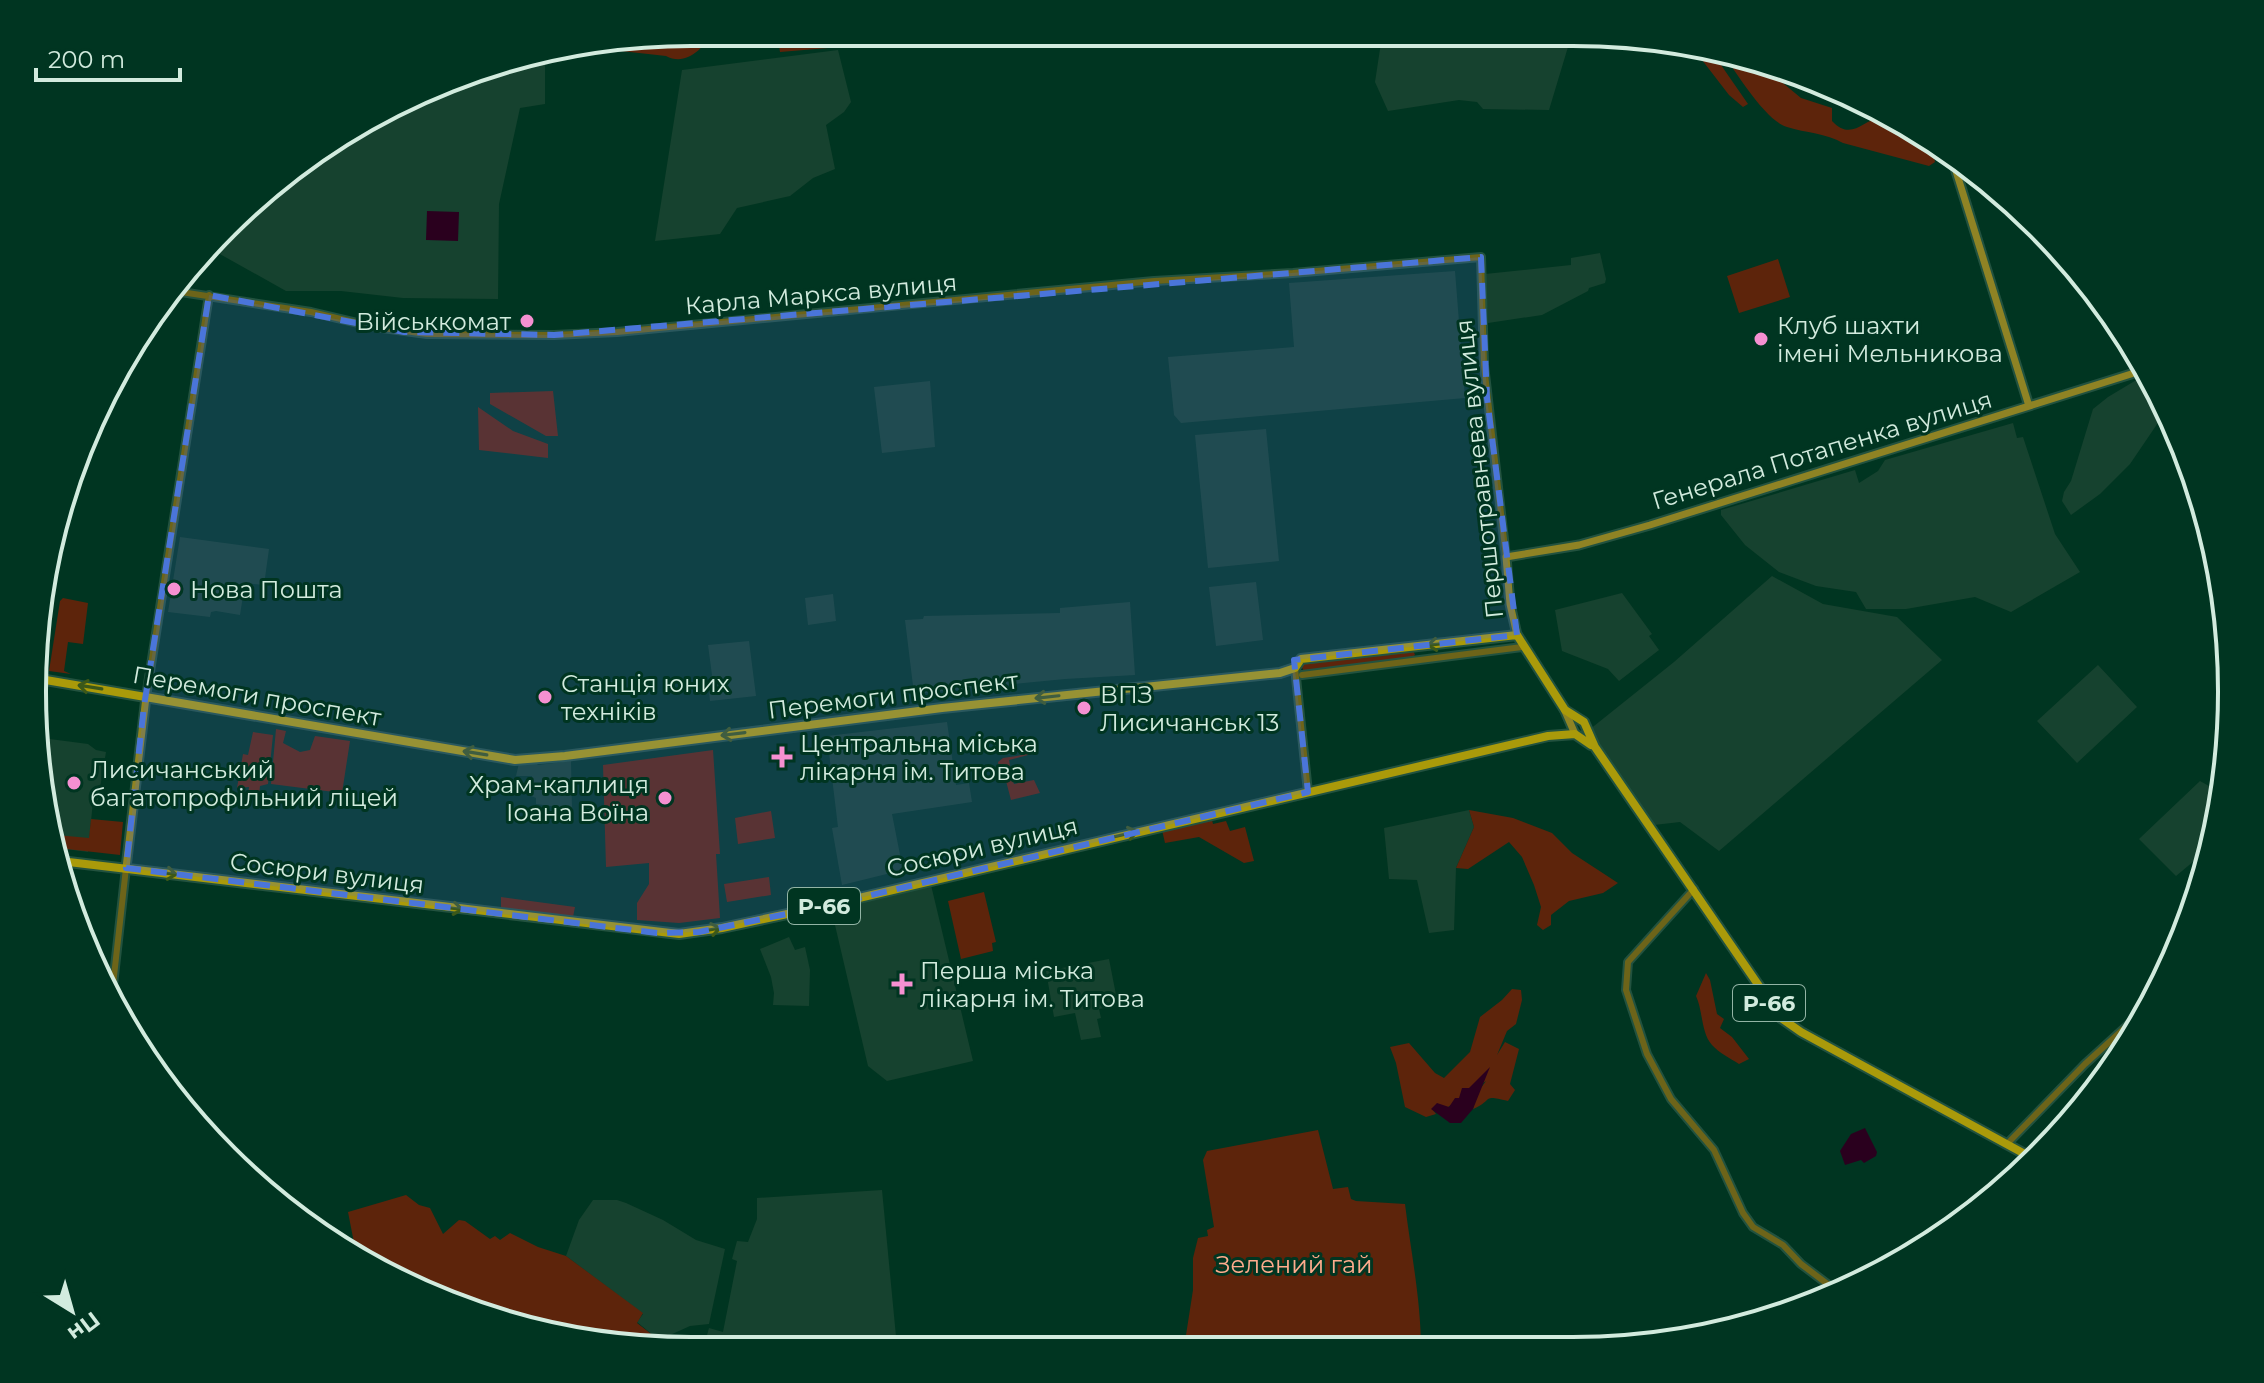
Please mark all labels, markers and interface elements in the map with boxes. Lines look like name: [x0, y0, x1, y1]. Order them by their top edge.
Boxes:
scale bar: [36, 32, 180, 82]
text: 200 m: [48, 45, 125, 74]
street label: Карла Маркса вулиця: [684, 268, 958, 320]
place label: Військкомат: [356, 307, 512, 336]
place label: Клуб шахти імені Мельникова: [1777, 311, 2003, 368]
marker: Військкомат: [518, 312, 536, 330]
street label: Першотравнева вулиця: [1449, 318, 1509, 620]
marker: Клуб шахти імені Мельникова: [1752, 330, 1770, 348]
street label: Генерала Потапенка вулиця: [1649, 384, 1995, 516]
place label: Нова Пошта: [190, 575, 343, 604]
marker: Нова Пошта: [165, 580, 183, 598]
one-way arrow: [1426, 636, 1453, 651]
street label: Перемоги проспект: [130, 660, 384, 732]
street label: Перемоги проспект: [766, 665, 1020, 725]
place label: Станція юних техніків: [561, 669, 730, 726]
one-way arrow: [78, 679, 103, 694]
place label: ВПЗ Лисичанськ 13: [1100, 680, 1279, 737]
marker: Станція юних техніків: [536, 688, 554, 706]
one-way arrow: [1034, 690, 1061, 705]
marker: ВПЗ Лисичанськ 13: [1075, 699, 1093, 717]
one-way arrow: [721, 727, 746, 742]
place label: Центральна міська лікарня ім. Титова: [800, 729, 1038, 786]
one-way arrow: [463, 745, 488, 760]
marker: Центральна міська лікарня ім. Титова: [771, 746, 793, 768]
place label: Лисичанський багатопрофільний ліцей: [90, 755, 398, 812]
place label: Храм-каплиця Іоана Воїна: [469, 770, 649, 827]
marker: Лисичанський багатопрофільний ліцей: [65, 774, 83, 792]
marker: Храм-каплиця Іоана Воїна: [656, 789, 674, 807]
street label: Сосюри вулиця: [883, 811, 1081, 883]
one-way arrow: [1113, 825, 1139, 840]
street label: Сосюри вулиця: [228, 847, 426, 899]
one-way arrow: [151, 866, 178, 881]
road number: Р-66: [788, 888, 860, 924]
one-way arrow: [437, 900, 464, 915]
one-way arrow: [696, 922, 722, 937]
place label: Перша міська лікарня ім. Титова: [920, 956, 1145, 1013]
marker: Перша міська лікарня ім. Титова: [891, 973, 913, 995]
road number: Р-66: [1733, 985, 1805, 1021]
park label: Зелений гай: [1216, 1250, 1372, 1279]
north arrow: [32, 1271, 112, 1351]
text: Пн: [62, 1306, 105, 1347]

